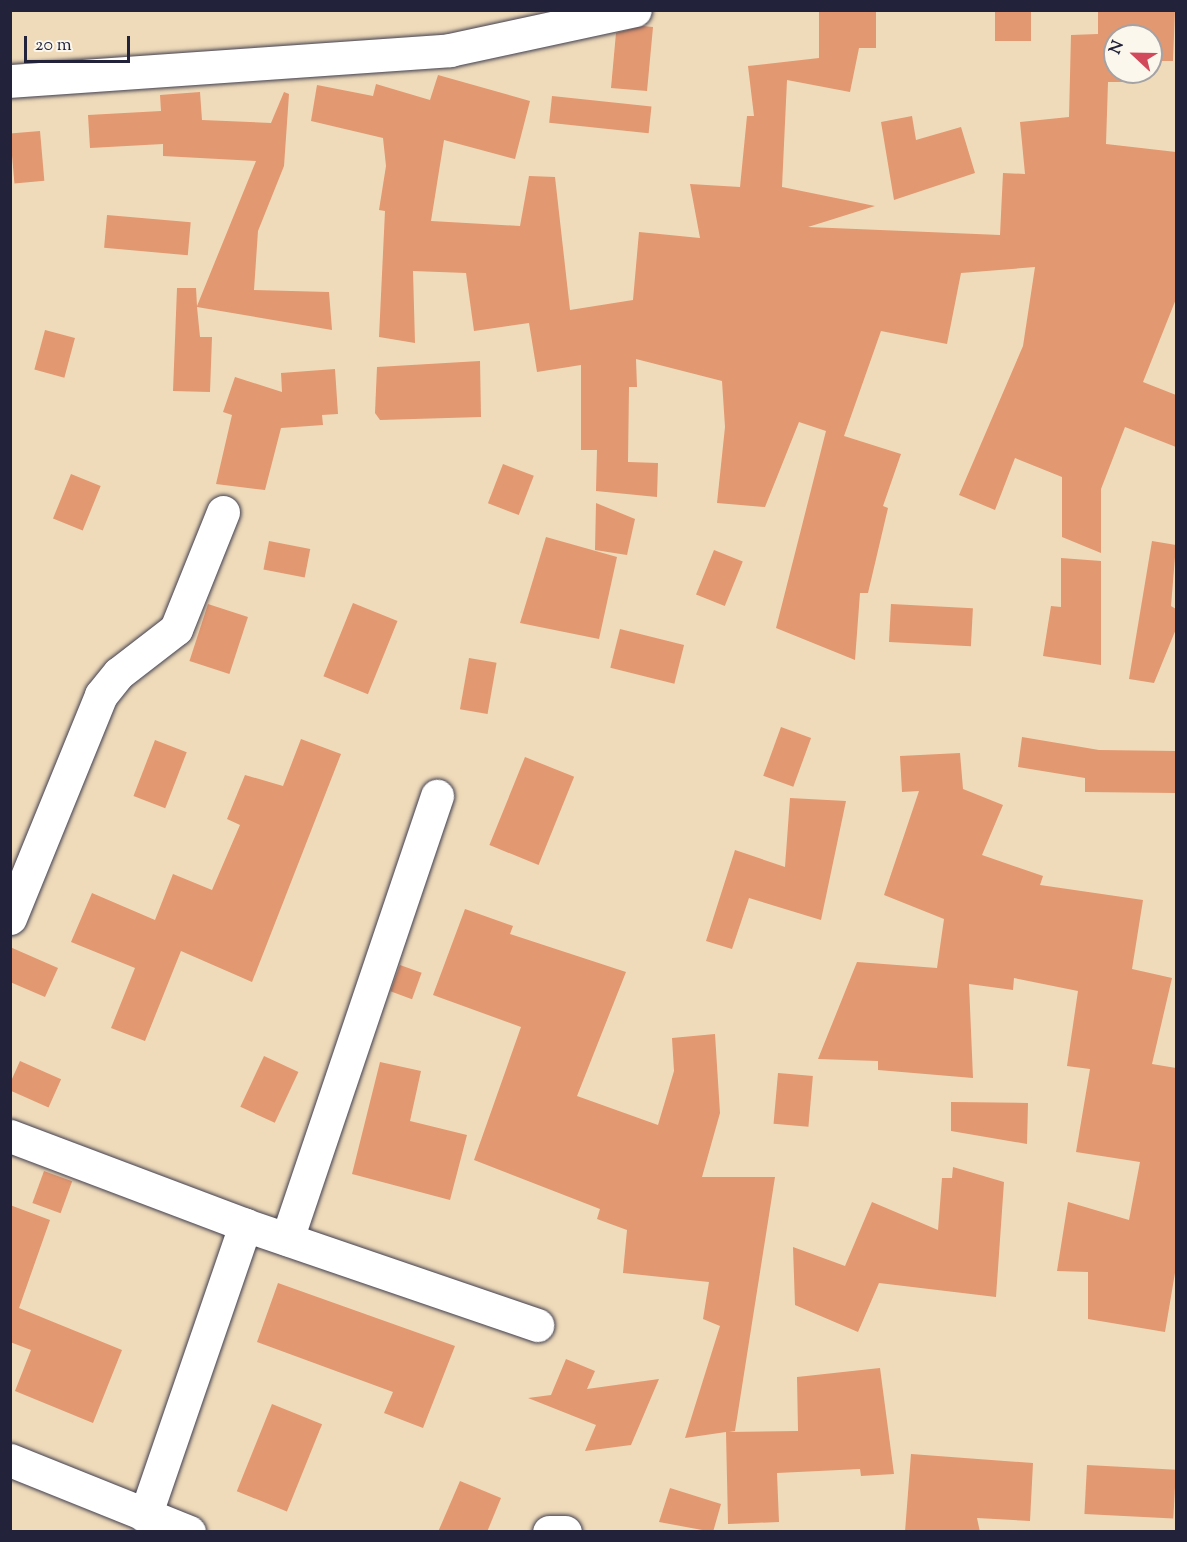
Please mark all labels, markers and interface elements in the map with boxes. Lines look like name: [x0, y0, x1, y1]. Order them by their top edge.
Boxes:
scale bar: [27, 24, 134, 62]
north arrow: [1103, 24, 1163, 84]
text: 20 m: [35, 33, 72, 59]
text: N: [1105, 38, 1131, 58]

